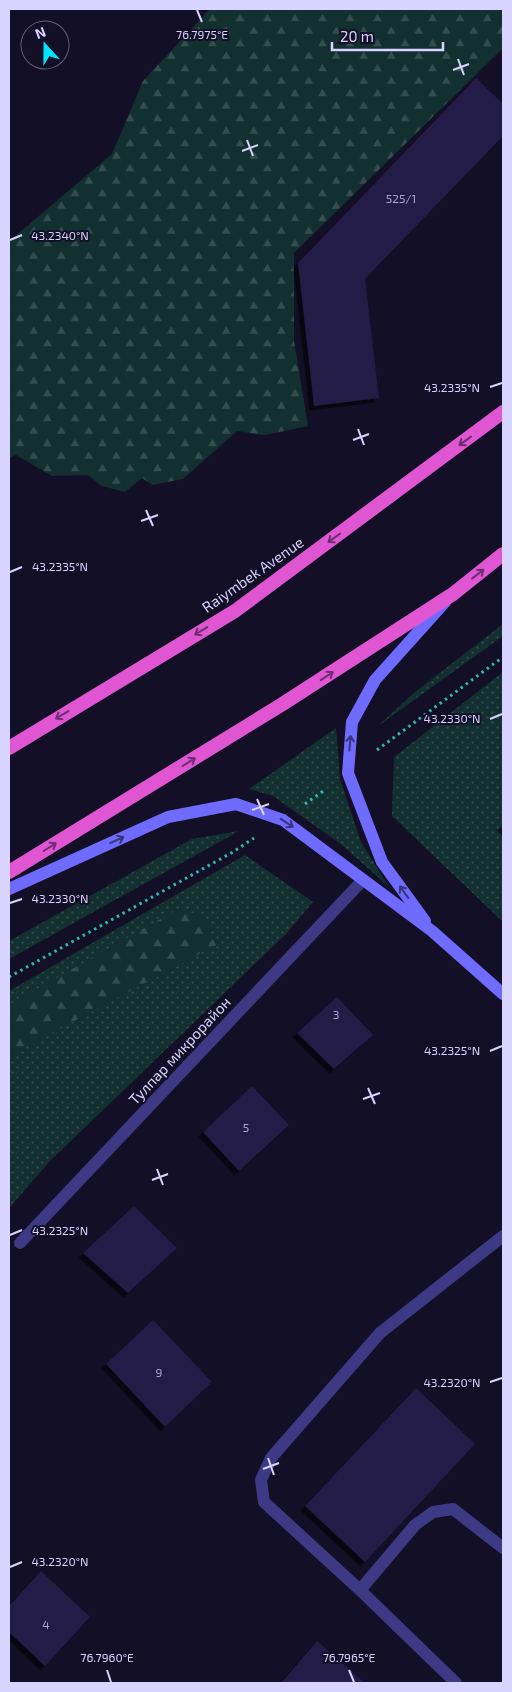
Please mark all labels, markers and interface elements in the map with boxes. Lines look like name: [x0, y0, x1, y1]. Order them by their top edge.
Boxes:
north arrow: [20, 20, 70, 70]
scale bar: [332, 20, 443, 52]
text: N: [32, 23, 48, 42]
text: 76.7975°E: [176, 27, 228, 41]
text: 20 m: [340, 27, 374, 45]
house number: 525/1: [386, 191, 416, 205]
text: 43.2340°N: [31, 228, 89, 242]
text: 43.2335°N: [424, 380, 480, 394]
one-way arrow: [458, 436, 472, 446]
street label: Raiymbek Avenue: [198, 532, 307, 616]
one-way arrow: [328, 532, 341, 543]
text: 43.2335°N: [32, 559, 88, 573]
one-way arrow: [471, 569, 484, 580]
one-way arrow: [194, 626, 208, 637]
one-way arrow: [319, 670, 333, 680]
one-way arrow: [56, 711, 70, 721]
text: 43.2330°N: [424, 711, 480, 725]
one-way arrow: [346, 735, 355, 751]
one-way arrow: [181, 756, 195, 766]
one-way arrow: [280, 818, 294, 829]
one-way arrow: [109, 835, 124, 845]
one-way arrow: [43, 841, 57, 851]
one-way arrow: [399, 885, 409, 899]
text: 43.2330°N: [32, 891, 88, 905]
street label: Тулпар микрорайон: [125, 993, 235, 1109]
house number: 3: [333, 1007, 339, 1021]
text: 43.2325°N: [424, 1043, 480, 1057]
house number: 5: [243, 1120, 249, 1134]
text: 43.2325°N: [32, 1223, 88, 1237]
house number: 9: [156, 1365, 163, 1379]
text: 43.2320°N: [423, 1375, 481, 1389]
text: 43.2320°N: [31, 1554, 89, 1568]
house number: 4: [42, 1617, 50, 1631]
text: 76.7960°E: [80, 1650, 134, 1664]
text: 76.7965°E: [323, 1650, 376, 1664]

